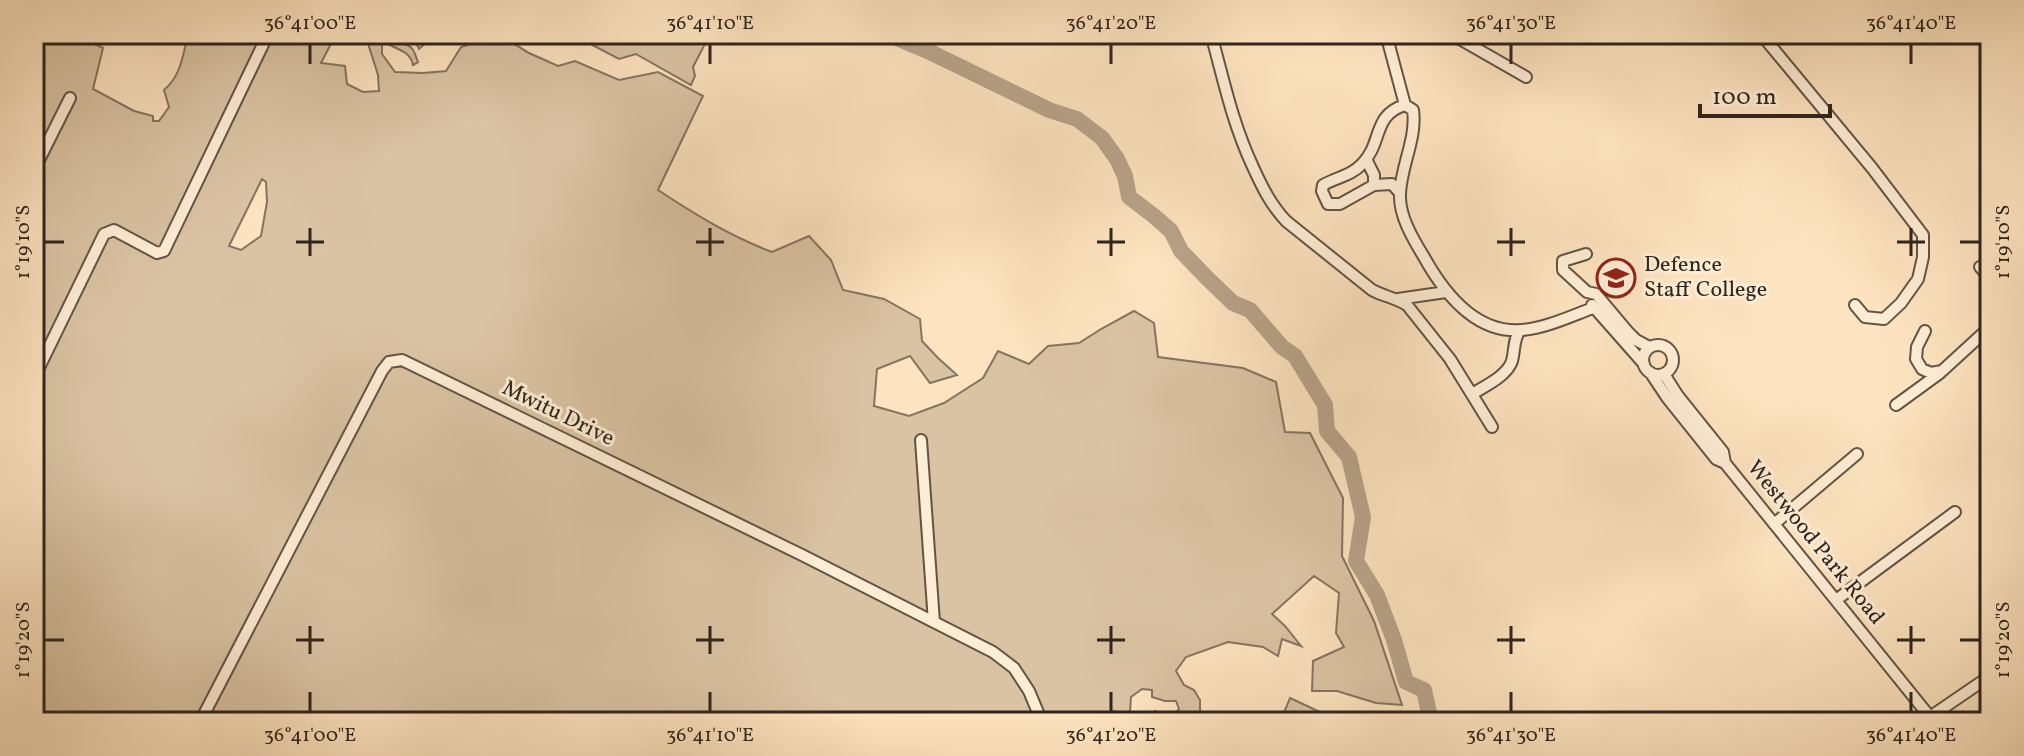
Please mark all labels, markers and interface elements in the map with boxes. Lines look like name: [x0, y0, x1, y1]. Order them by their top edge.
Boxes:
text: 36°41'00"E: [264, 10, 356, 38]
text: 36°41'10"E: [666, 10, 754, 38]
text: 36°41'20"E: [1066, 10, 1156, 38]
text: 36°41'30"E: [1466, 10, 1556, 38]
text: 36°41'40"E: [1866, 10, 1956, 38]
scale bar: [1700, 68, 1830, 118]
text: 100 m: [1712, 81, 1777, 115]
text: 1°19'10"S: [10, 205, 38, 279]
text: 1°19'10"S: [1990, 205, 2018, 279]
place label: Defence Staff College: [1644, 250, 1767, 306]
school or university icon: Defence Staff College: [1595, 257, 1637, 299]
street label: Mwitu Drive: [497, 373, 619, 455]
street label: Westwood Park Road: [1739, 454, 1891, 632]
text: 1°19'20"S: [10, 602, 38, 679]
text: 1°19'20"S: [1990, 602, 2018, 679]
text: 36°41'00"E: [264, 722, 356, 750]
text: 36°41'10"E: [666, 722, 754, 750]
text: 36°41'20"E: [1066, 722, 1156, 750]
text: 36°41'30"E: [1466, 722, 1556, 750]
text: 36°41'40"E: [1866, 722, 1956, 750]

